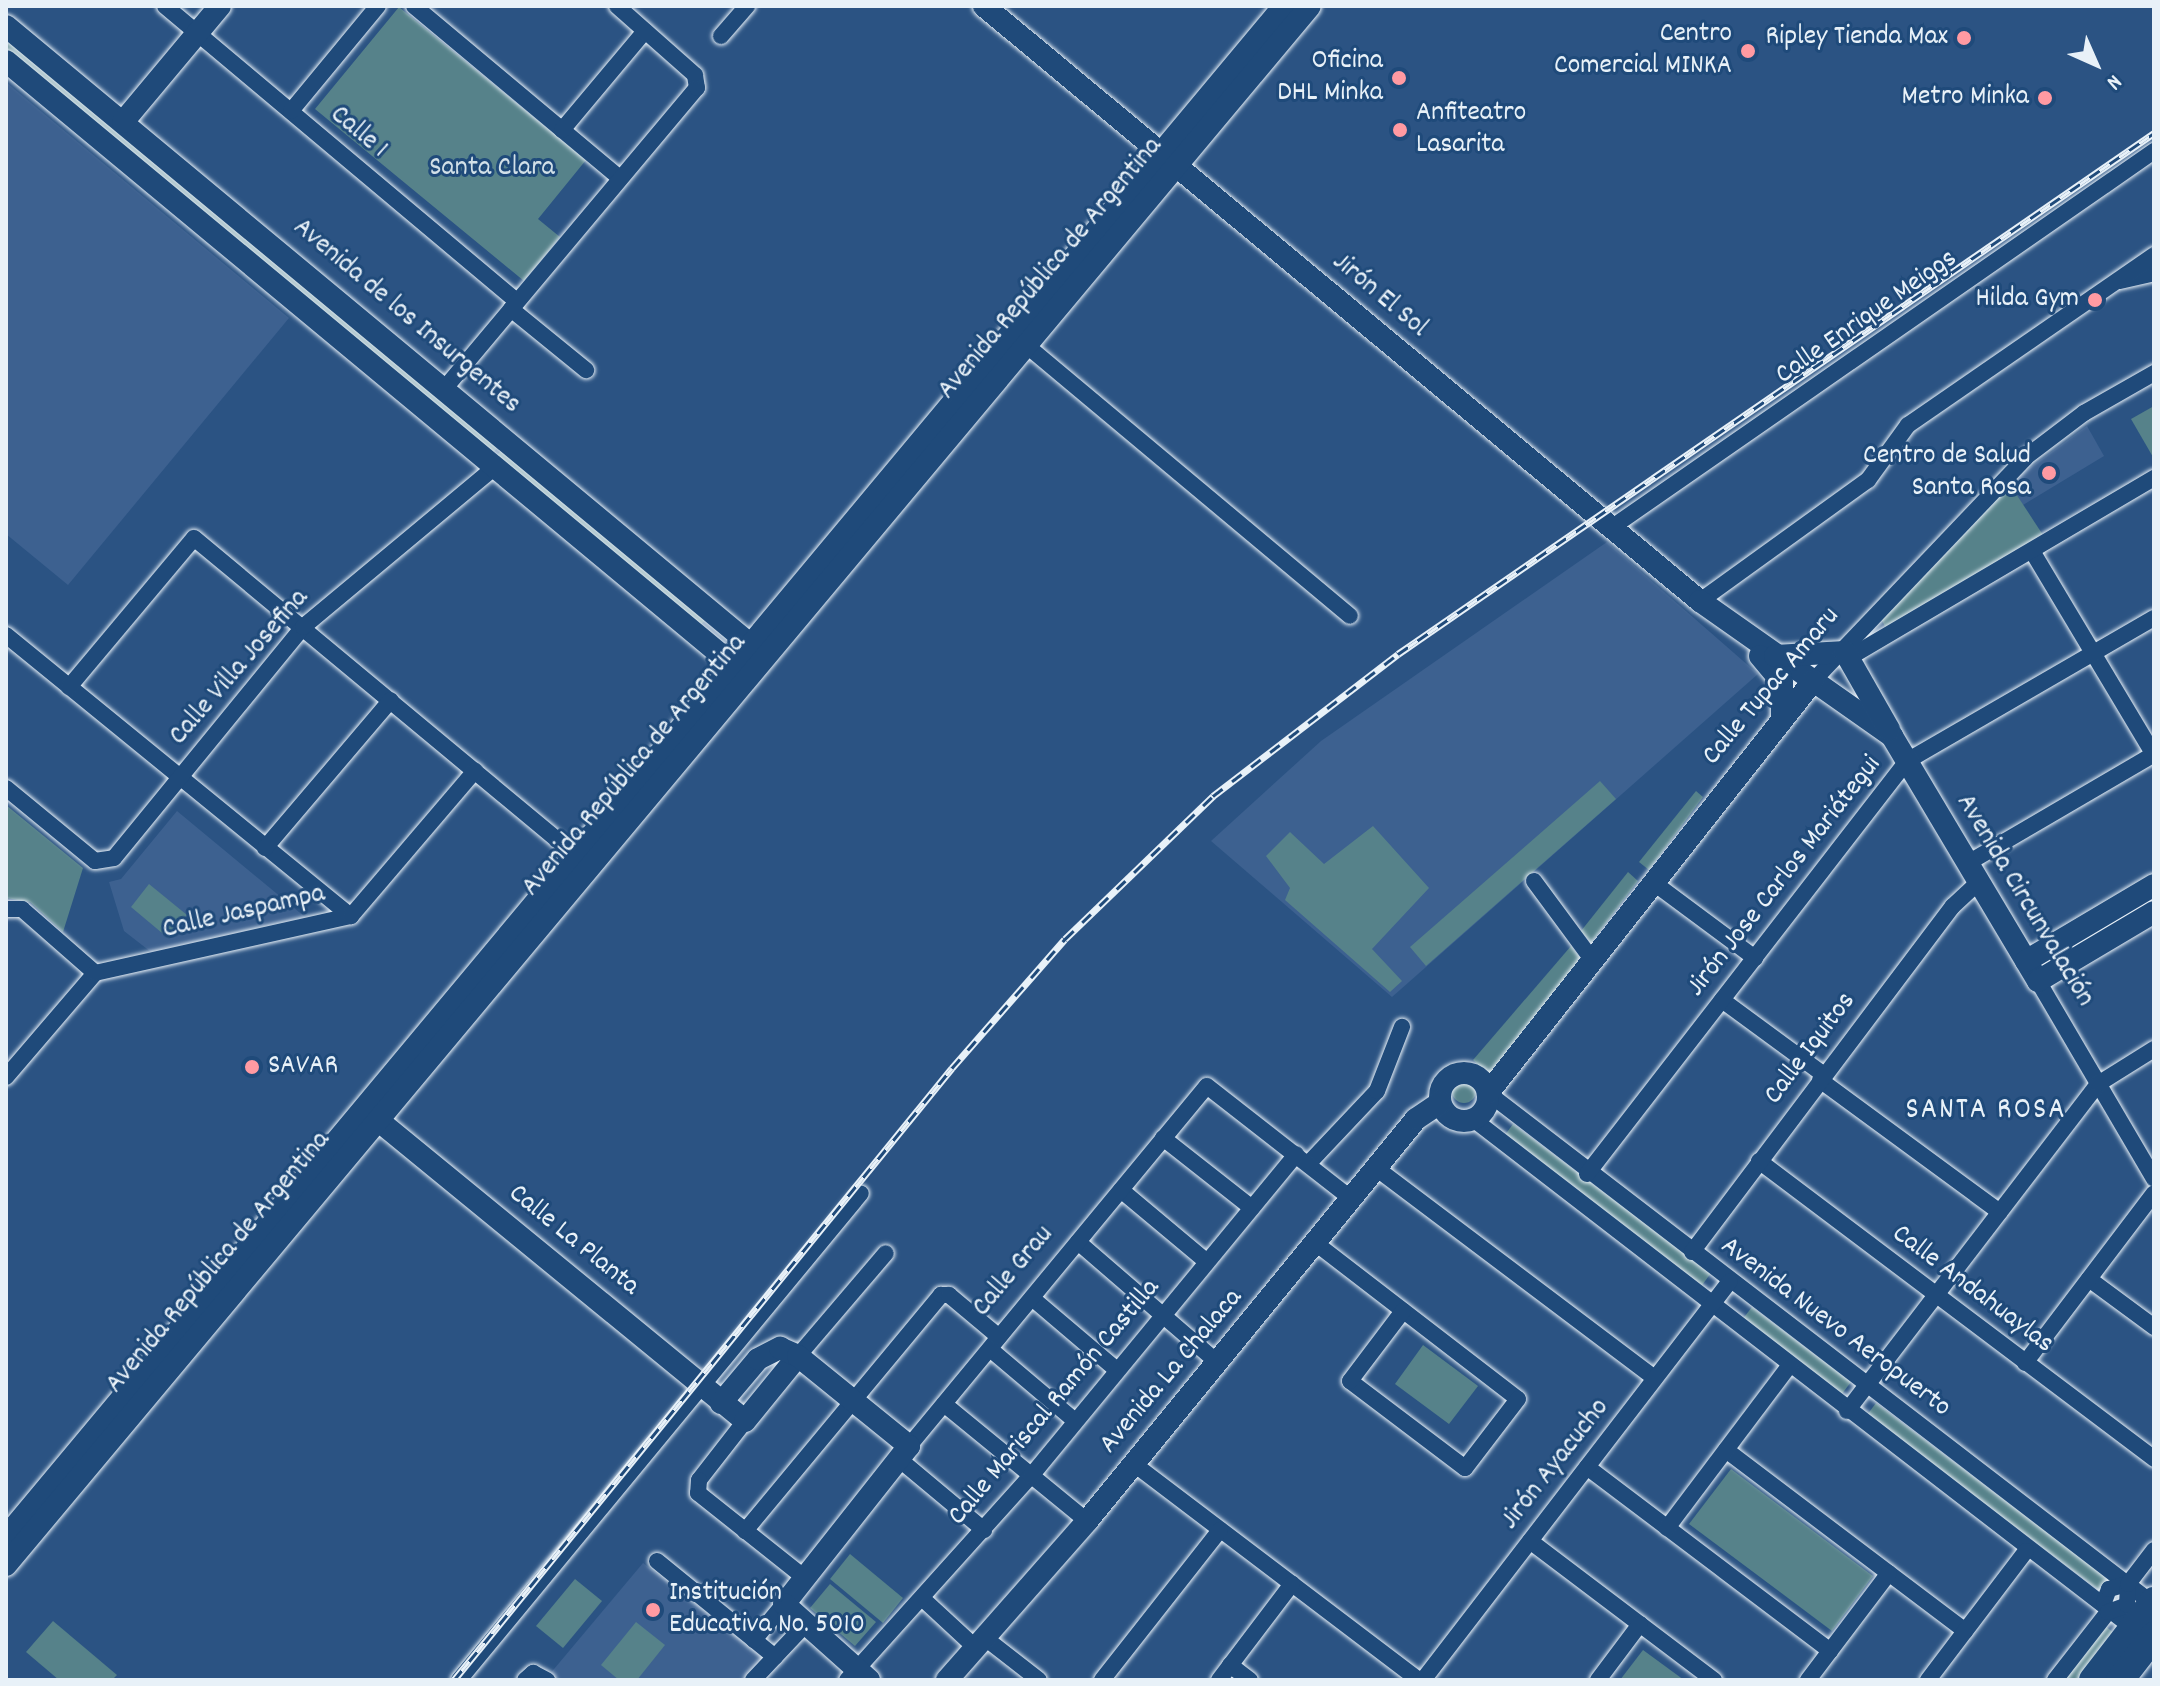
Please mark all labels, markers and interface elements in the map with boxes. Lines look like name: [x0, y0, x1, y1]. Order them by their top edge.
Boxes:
place label: Centro Comercial MINKA: [1554, 18, 1732, 84]
place label: Ripley Tienda Max: [1765, 21, 1948, 55]
north arrow: [2056, 24, 2136, 104]
marker: Ripley Tienda Max: [1955, 29, 1973, 47]
marker: Centro Comercial MINKA: [1739, 42, 1757, 60]
place label: Oficina DHL Minka: [1277, 45, 1383, 111]
text: N: [2099, 67, 2128, 96]
marker: Oficina DHL Minka: [1390, 69, 1408, 87]
place label: Metro Minka: [1902, 81, 2029, 115]
marker: Metro Minka: [2036, 89, 2054, 107]
place label: Anfiteatro Lasarita: [1416, 97, 1526, 163]
street label: Calle 1: [322, 99, 394, 167]
marker: Anfiteatro Lasarita: [1391, 121, 1409, 139]
street label: Avenida República de Argentina: [931, 131, 1171, 407]
park label: Santa Clara: [429, 152, 555, 186]
street label: Avenida de los Insurgentes: [285, 212, 527, 422]
street label: Calle Enrique Meiggs: [1770, 243, 1964, 393]
street label: Jirón El Sol: [1324, 246, 1434, 346]
place label: Hilda Gym: [1975, 283, 2079, 317]
marker: Hilda Gym: [2086, 291, 2104, 309]
place label: Centro de Salud Santa Rosa: [1863, 440, 2031, 506]
marker: Centro de Salud Santa Rosa: [2038, 462, 2060, 484]
street label: Calle Villa Josefina: [163, 583, 317, 753]
street label: Calle Tupac Amaru: [1696, 601, 1848, 773]
street label: Avenida República de Argentina: [515, 628, 755, 904]
street label: Jirón Jose Carlos Mariátegui: [1680, 750, 1890, 1004]
street label: Avenida Circunvalación: [1947, 789, 2101, 1013]
street label: Calle Jaspampa: [160, 878, 328, 948]
street label: Calle Iquitos: [1758, 986, 1864, 1112]
place label: SAVAR: [268, 1050, 338, 1084]
marker: SAVAR: [243, 1058, 261, 1076]
district label: SANTA ROSA: [1905, 1094, 2067, 1130]
street label: Avenida República de Argentina: [99, 1125, 339, 1401]
street label: Calle La Planta: [501, 1178, 645, 1304]
street label: Calle Andahuaylas: [1884, 1218, 2060, 1362]
street label: Calle Grau: [966, 1220, 1062, 1324]
street label: Avenida Nuevo Aeropuerto: [1713, 1230, 1957, 1426]
street label: Calle Mariscal Ramón Castilla: [942, 1273, 1168, 1533]
street label: Avenida La Chalaca: [1093, 1283, 1251, 1461]
street label: Jirón Ayacucho: [1494, 1393, 1618, 1537]
place label: Institución Educativa No. 5010: [669, 1577, 865, 1643]
marker: Institución Educativa No. 5010: [644, 1601, 662, 1619]

